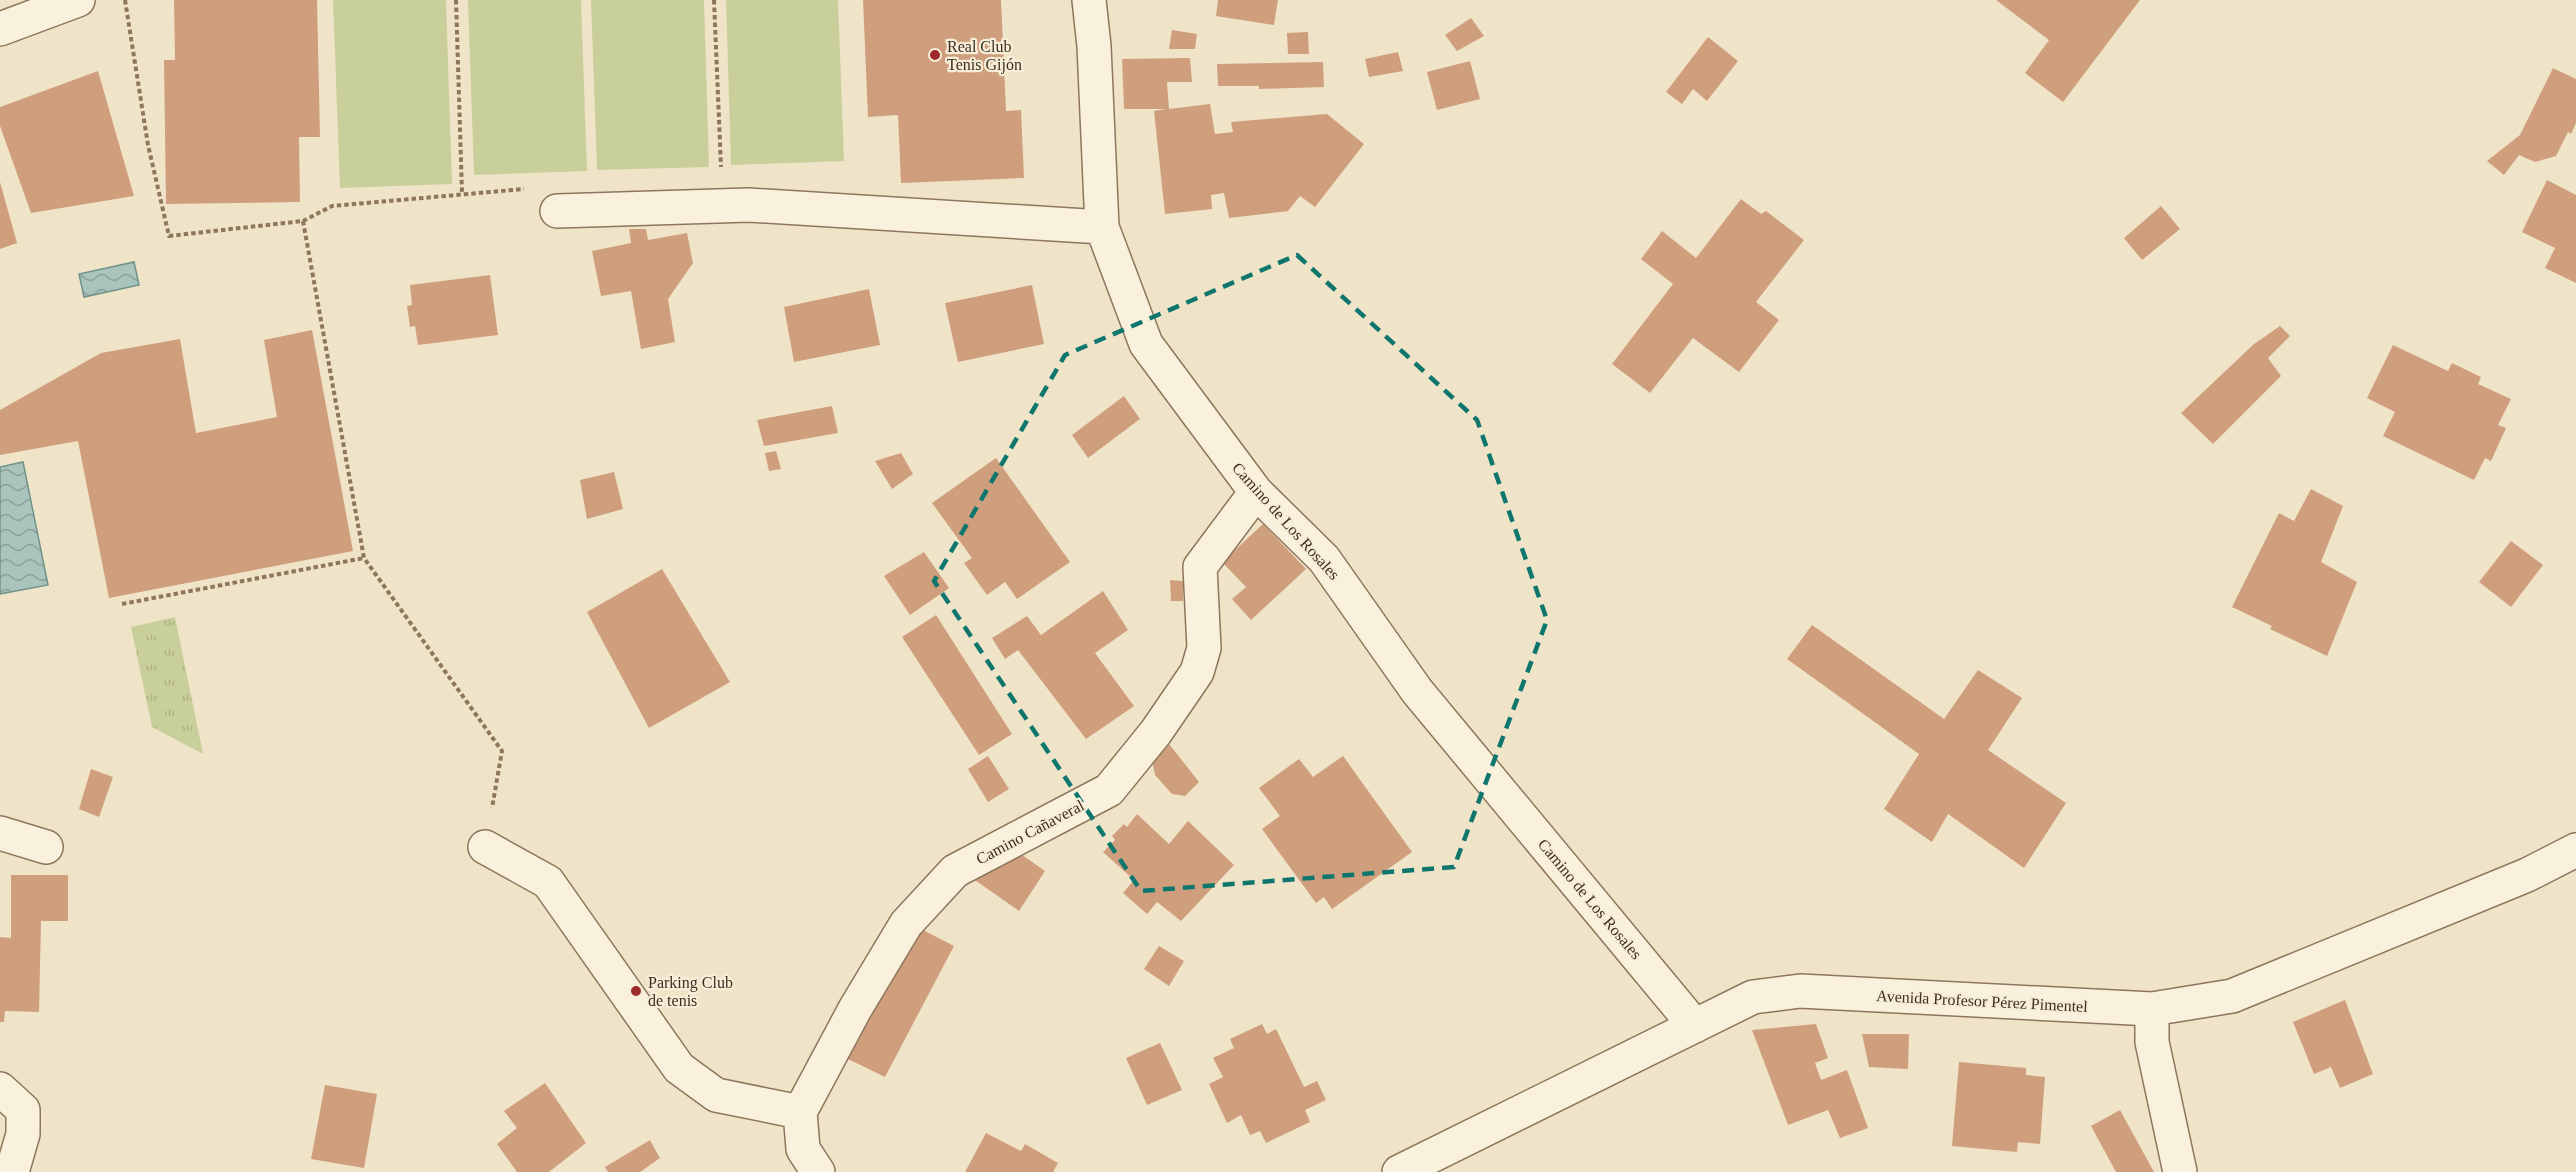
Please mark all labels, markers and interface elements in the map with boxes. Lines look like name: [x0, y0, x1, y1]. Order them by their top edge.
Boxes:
place label: Real Club Tenis Gijón: [947, 38, 1022, 74]
marker: Real Club Tenis Gijón: [928, 48, 942, 62]
street label: Camino de Los Rosales: [1229, 459, 1343, 583]
street label: Camino Cañaveral: [973, 796, 1087, 868]
street label: Camino de Los Rosales: [1535, 835, 1645, 963]
place label: Parking Club de tenis: [648, 974, 733, 1009]
marker: Parking Club de tenis: [629, 984, 643, 998]
street label: Avenida Profesor Pérez Pimentel: [1876, 987, 2089, 1015]

